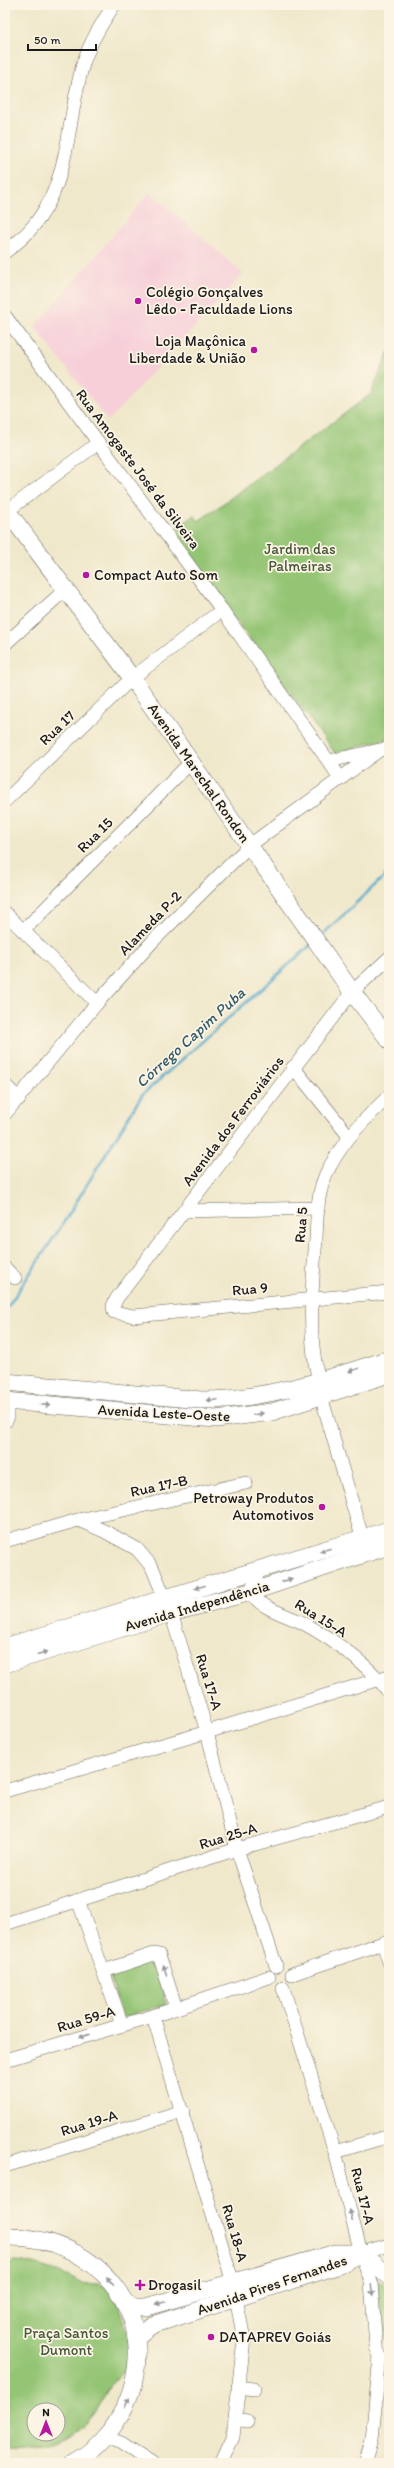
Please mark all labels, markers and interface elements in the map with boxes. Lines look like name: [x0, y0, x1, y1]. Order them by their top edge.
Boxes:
scale bar: [28, 26, 96, 52]
text: 50 m: [34, 33, 60, 47]
place label: Colégio Gonçalves Lêdo - Faculdade Lions: [146, 283, 293, 318]
marker: Colégio Gonçalves Lêdo - Faculdade Lions: [133, 296, 143, 306]
place label: Loja Maçônica Liberdade & União: [129, 332, 247, 367]
marker: Loja Maçônica Liberdade & União: [249, 345, 259, 355]
street label: Rua Amogaste José da Silveira: [72, 385, 204, 553]
park label: Jardim das Palmeiras: [264, 540, 336, 575]
place label: Compact Auto Som: [94, 566, 218, 584]
marker: Compact Auto Som: [81, 570, 91, 580]
street label: Avenida Marechal Rondon: [144, 700, 254, 847]
street label: Rua 17: [35, 706, 79, 749]
street label: Rua 15: [73, 813, 117, 857]
street label: Alameda P-2: [115, 887, 185, 959]
water label: Córrego Capim Puba: [132, 983, 249, 1091]
street label: Avenida dos Ferroviários: [178, 1052, 288, 1189]
street label: Rua 5: [290, 1206, 312, 1244]
street label: Rua 9: [231, 1278, 269, 1300]
one-way arrow: [348, 1367, 360, 1373]
one-way arrow: [205, 1397, 218, 1403]
one-way arrow: [39, 1401, 51, 1408]
street label: Avenida Leste-Oeste: [97, 1401, 231, 1425]
one-way arrow: [252, 1411, 264, 1417]
street label: Rua 17-B: [129, 1471, 190, 1501]
place label: Petroway Produtos Automotivos: [193, 1489, 314, 1524]
marker: Petroway Produtos Automotivos: [317, 1502, 327, 1512]
one-way arrow: [319, 1547, 331, 1553]
one-way arrow: [282, 1576, 294, 1582]
street label: Avenida Independência: [123, 1577, 272, 1635]
one-way arrow: [194, 1584, 206, 1590]
street label: Rua 15-A: [291, 1595, 351, 1641]
one-way arrow: [37, 1650, 49, 1656]
street label: Rua 17-A: [192, 1652, 226, 1713]
street label: Rua 25-A: [197, 1819, 259, 1853]
one-way arrow: [162, 1964, 168, 1976]
street label: Rua 59-A: [55, 2002, 117, 2036]
one-way arrow: [78, 2033, 90, 2039]
street label: Rua 19-A: [58, 2106, 120, 2140]
street label: Rua 17-A: [347, 2166, 379, 2227]
street label: Rua 18-A: [218, 2202, 252, 2264]
one-way arrow: [348, 2209, 354, 2222]
street label: Avenida Pires Fernandes: [195, 2251, 350, 2319]
one-way arrow: [106, 2276, 115, 2286]
place label: Drogasil: [148, 2276, 202, 2294]
marker: Drogasil: [135, 2280, 145, 2290]
one-way arrow: [369, 2284, 375, 2296]
one-way arrow: [155, 2300, 167, 2306]
park label: Praça Santos Dumont: [24, 2324, 109, 2359]
place label: DATAPREV Goiás: [219, 2328, 331, 2346]
marker: DATAPREV Goiás: [206, 2332, 216, 2342]
one-way arrow: [124, 2397, 130, 2408]
north arrow: [26, 2402, 66, 2442]
text: N: [42, 2406, 50, 2419]

